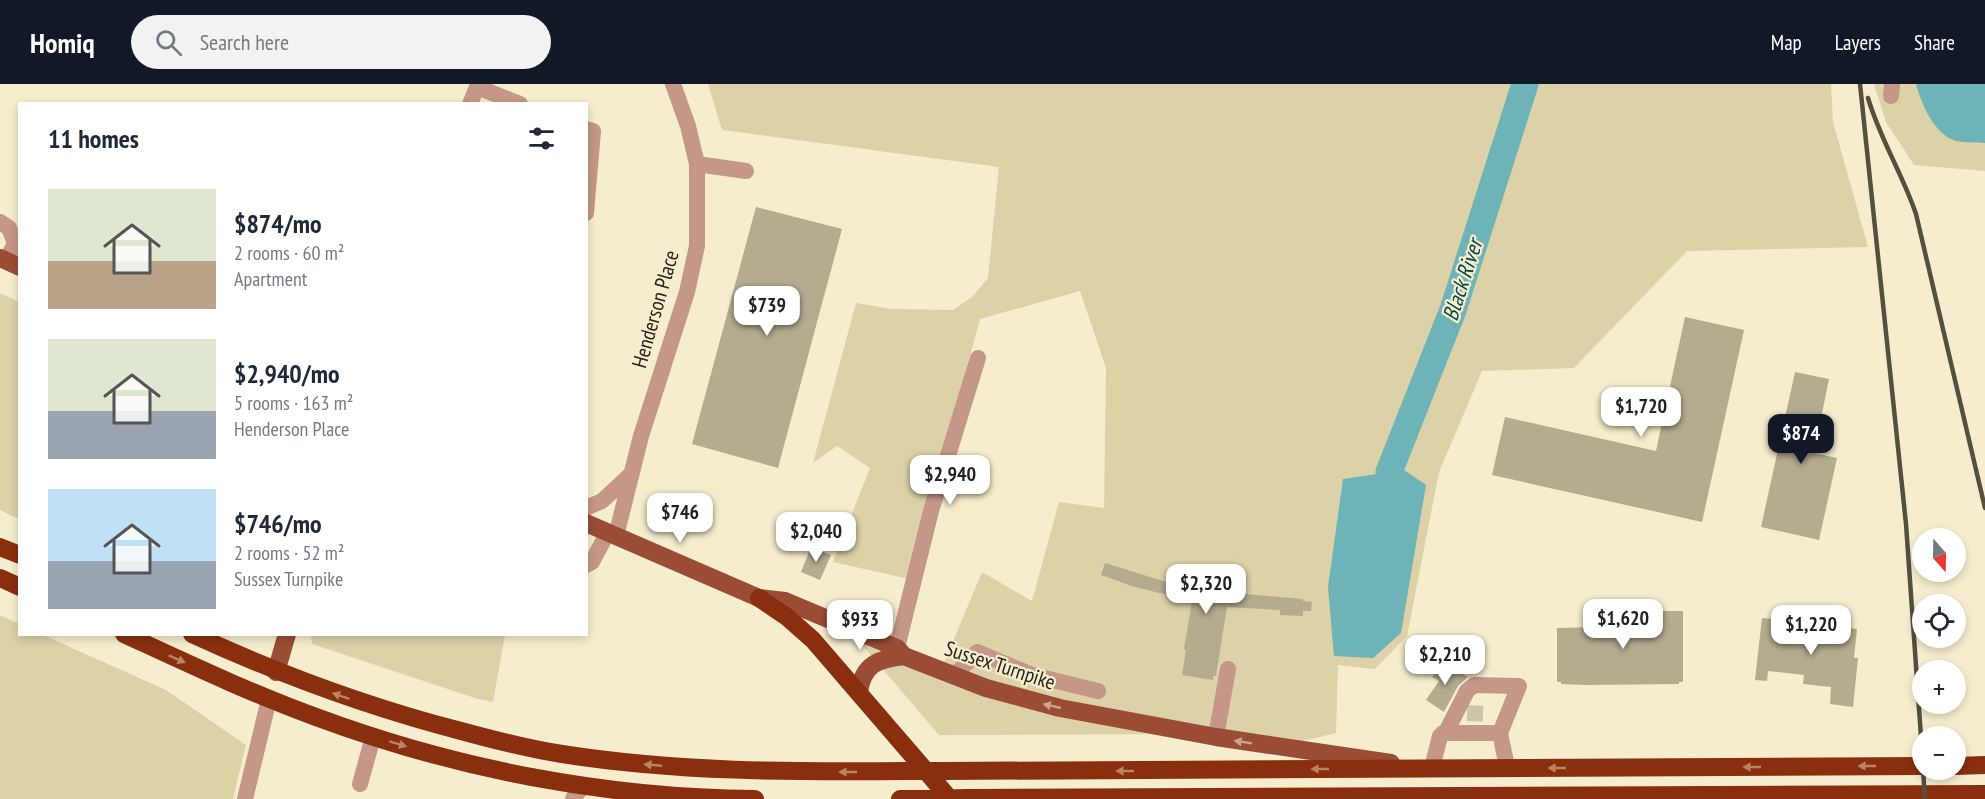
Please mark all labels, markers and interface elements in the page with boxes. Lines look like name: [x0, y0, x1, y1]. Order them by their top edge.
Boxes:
search box: [131, 15, 551, 69]
text: Homiq: [30, 24, 95, 61]
icon: search: [152, 26, 185, 59]
text: Search here: [200, 28, 289, 56]
text: Map: [1771, 29, 1802, 56]
text: Layers: [1835, 29, 1881, 56]
text: Share: [1914, 29, 1955, 56]
text: 11 homes: [48, 122, 139, 155]
icon: filters: [525, 122, 558, 155]
text: $874/mo: [234, 207, 322, 240]
icon: home: [96, 213, 168, 285]
water label: Black River: [1436, 233, 1489, 324]
text: 2 rooms · 60 m²: [234, 240, 344, 266]
street label: Henderson Place: [625, 247, 685, 371]
text: Apartment: [234, 266, 307, 292]
pin: $739: [731, 286, 803, 337]
text: $739: [748, 292, 786, 318]
text: $2,940/mo: [234, 357, 340, 390]
icon: home: [96, 363, 168, 435]
pin: $1,720: [1592, 387, 1690, 438]
text: 5 rooms · 163 m²: [234, 390, 353, 416]
text: $1,720: [1615, 393, 1667, 419]
pin: $874: [1765, 414, 1837, 465]
text: Henderson Place: [234, 416, 349, 442]
text: $874: [1782, 420, 1820, 446]
pin: $2,940: [901, 455, 999, 506]
text: $2,940: [924, 461, 976, 487]
pin: $746: [644, 493, 716, 544]
text: $746: [661, 499, 699, 525]
text: $746/mo: [234, 507, 322, 540]
pin: $2,040: [767, 512, 865, 563]
icon: home: [96, 513, 168, 585]
text: $2,040: [790, 518, 842, 544]
north arrow: [1912, 528, 1966, 582]
map controls: [1912, 528, 1966, 780]
text: 2 rooms · 52 m²: [234, 540, 344, 566]
pin: $2,320: [1157, 564, 1255, 615]
text: Sussex Turnpike: [234, 566, 343, 592]
text: $2,320: [1180, 570, 1232, 596]
button: locate: [1912, 594, 1966, 648]
pin: $1,620: [1574, 599, 1672, 650]
pin: $933: [824, 600, 896, 651]
text: $1,620: [1597, 605, 1649, 631]
pin: $1,220: [1762, 605, 1860, 656]
text: $933: [841, 606, 879, 632]
text: $1,220: [1785, 611, 1837, 637]
street label: Sussex Turnpike: [941, 634, 1059, 696]
pin: $2,210: [1396, 635, 1494, 686]
text: $2,210: [1419, 641, 1471, 667]
one-way arrow: [169, 654, 186, 663]
button: +: [1912, 660, 1966, 714]
one-way arrow: [331, 690, 349, 700]
one-way arrow: [1042, 701, 1061, 711]
button: −: [1912, 726, 1966, 780]
one-way arrow: [1234, 737, 1253, 746]
one-way arrow: [389, 740, 407, 749]
one-way arrow: [644, 760, 663, 770]
one-way arrow: [1857, 761, 1876, 771]
one-way arrow: [1743, 762, 1762, 772]
one-way arrow: [1548, 763, 1567, 773]
one-way arrow: [1311, 765, 1330, 774]
one-way arrow: [1116, 766, 1135, 776]
one-way arrow: [838, 767, 857, 777]

